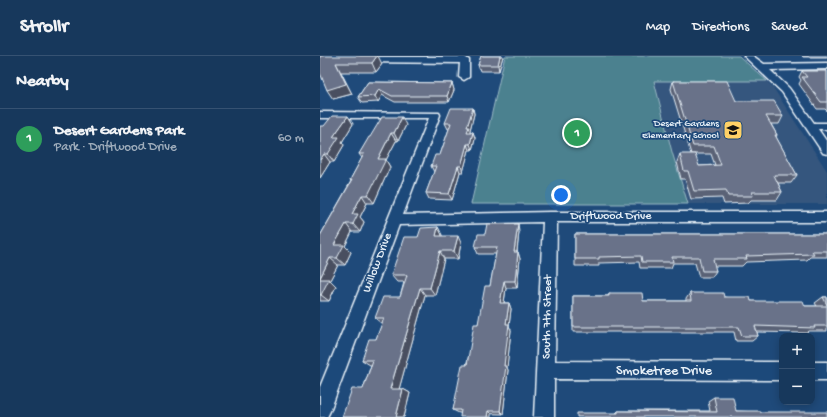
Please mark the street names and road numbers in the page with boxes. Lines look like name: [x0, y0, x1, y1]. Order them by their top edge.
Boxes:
street label: Driftwood Drive: [569, 210, 652, 224]
street label: Willow Drive: [360, 231, 396, 295]
street label: South 7th Street: [540, 274, 556, 359]
street label: Smoketree Drive: [616, 363, 713, 380]

